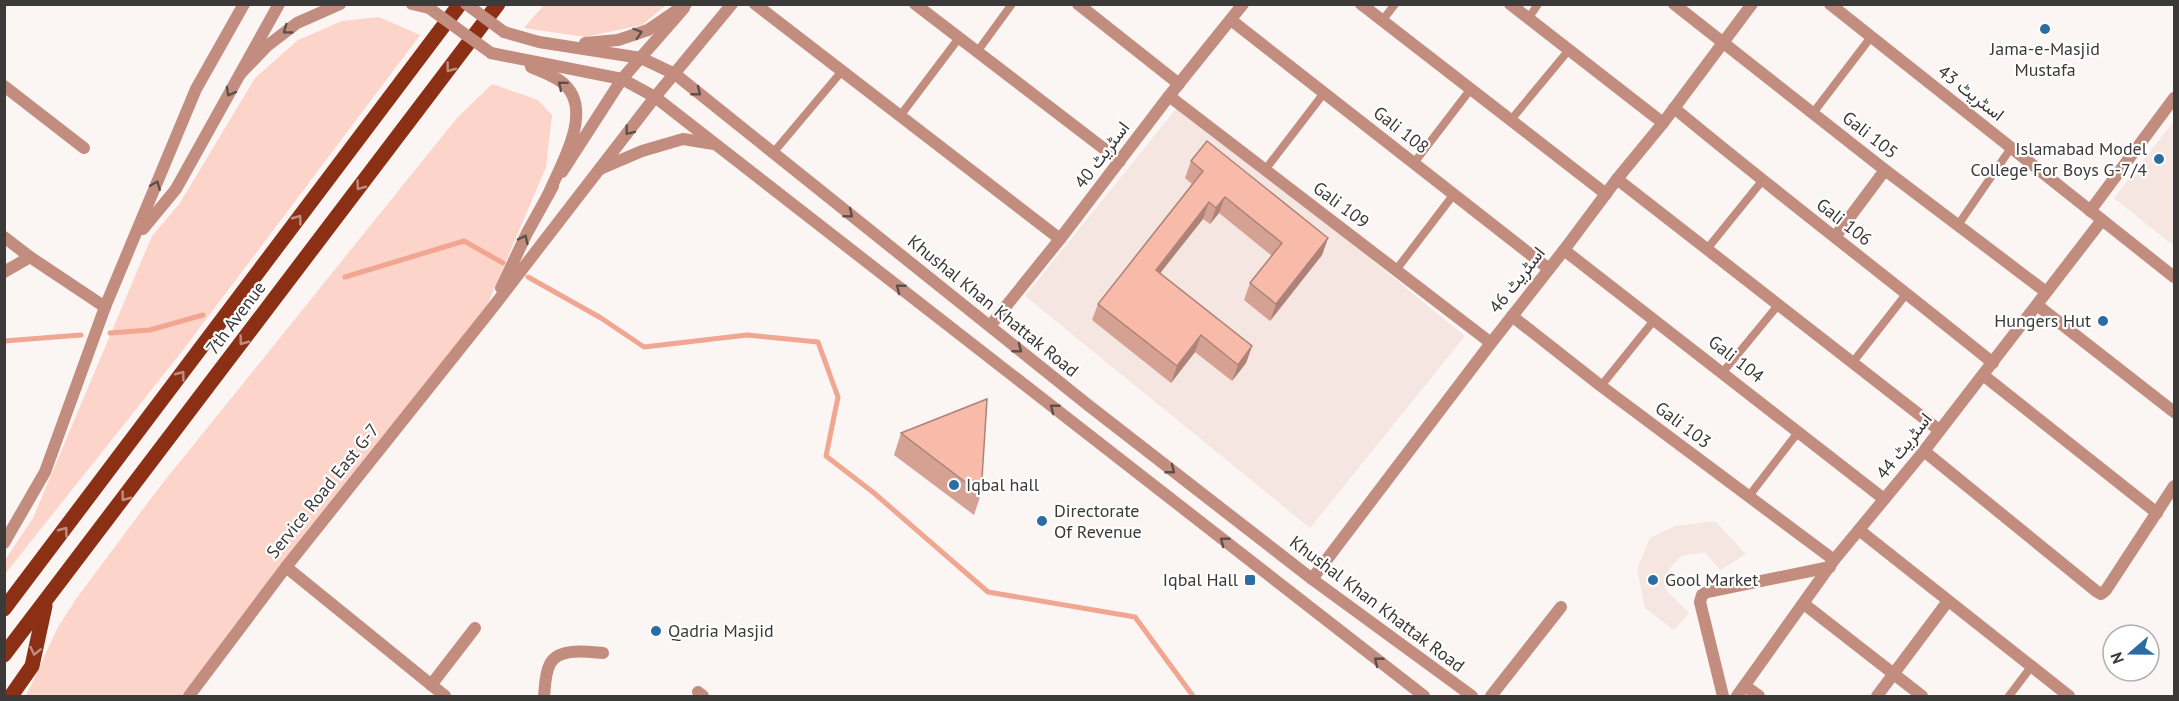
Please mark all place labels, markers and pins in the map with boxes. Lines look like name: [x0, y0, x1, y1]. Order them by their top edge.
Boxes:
marker: Jama-e-Masjid Mustafa: [2038, 22, 2052, 36]
place label: Jama-e-Masjid Mustafa: [1989, 37, 2100, 81]
place label: Islamabad Model College For Boys G-7/4: [1971, 137, 2148, 181]
marker: Islamabad Model College For Boys G-7/4: [2152, 152, 2166, 166]
place label: Hungers Hut: [1994, 309, 2091, 332]
marker: Hungers Hut: [2096, 314, 2110, 328]
place label: Iqbal hall: [966, 473, 1040, 496]
marker: Iqbal hall: [947, 478, 961, 492]
place label: Directorate Of Revenue: [1054, 499, 1142, 543]
marker: Directorate Of Revenue: [1035, 514, 1049, 528]
place label: Iqbal Hall: [1163, 568, 1239, 591]
place label: Gool Market: [1665, 568, 1758, 591]
marker: Iqbal Hall: [1243, 573, 1257, 587]
marker: Gool Market: [1646, 573, 1660, 587]
place label: Qadria Masjid: [668, 619, 774, 642]
marker: Qadria Masjid: [649, 624, 663, 638]

